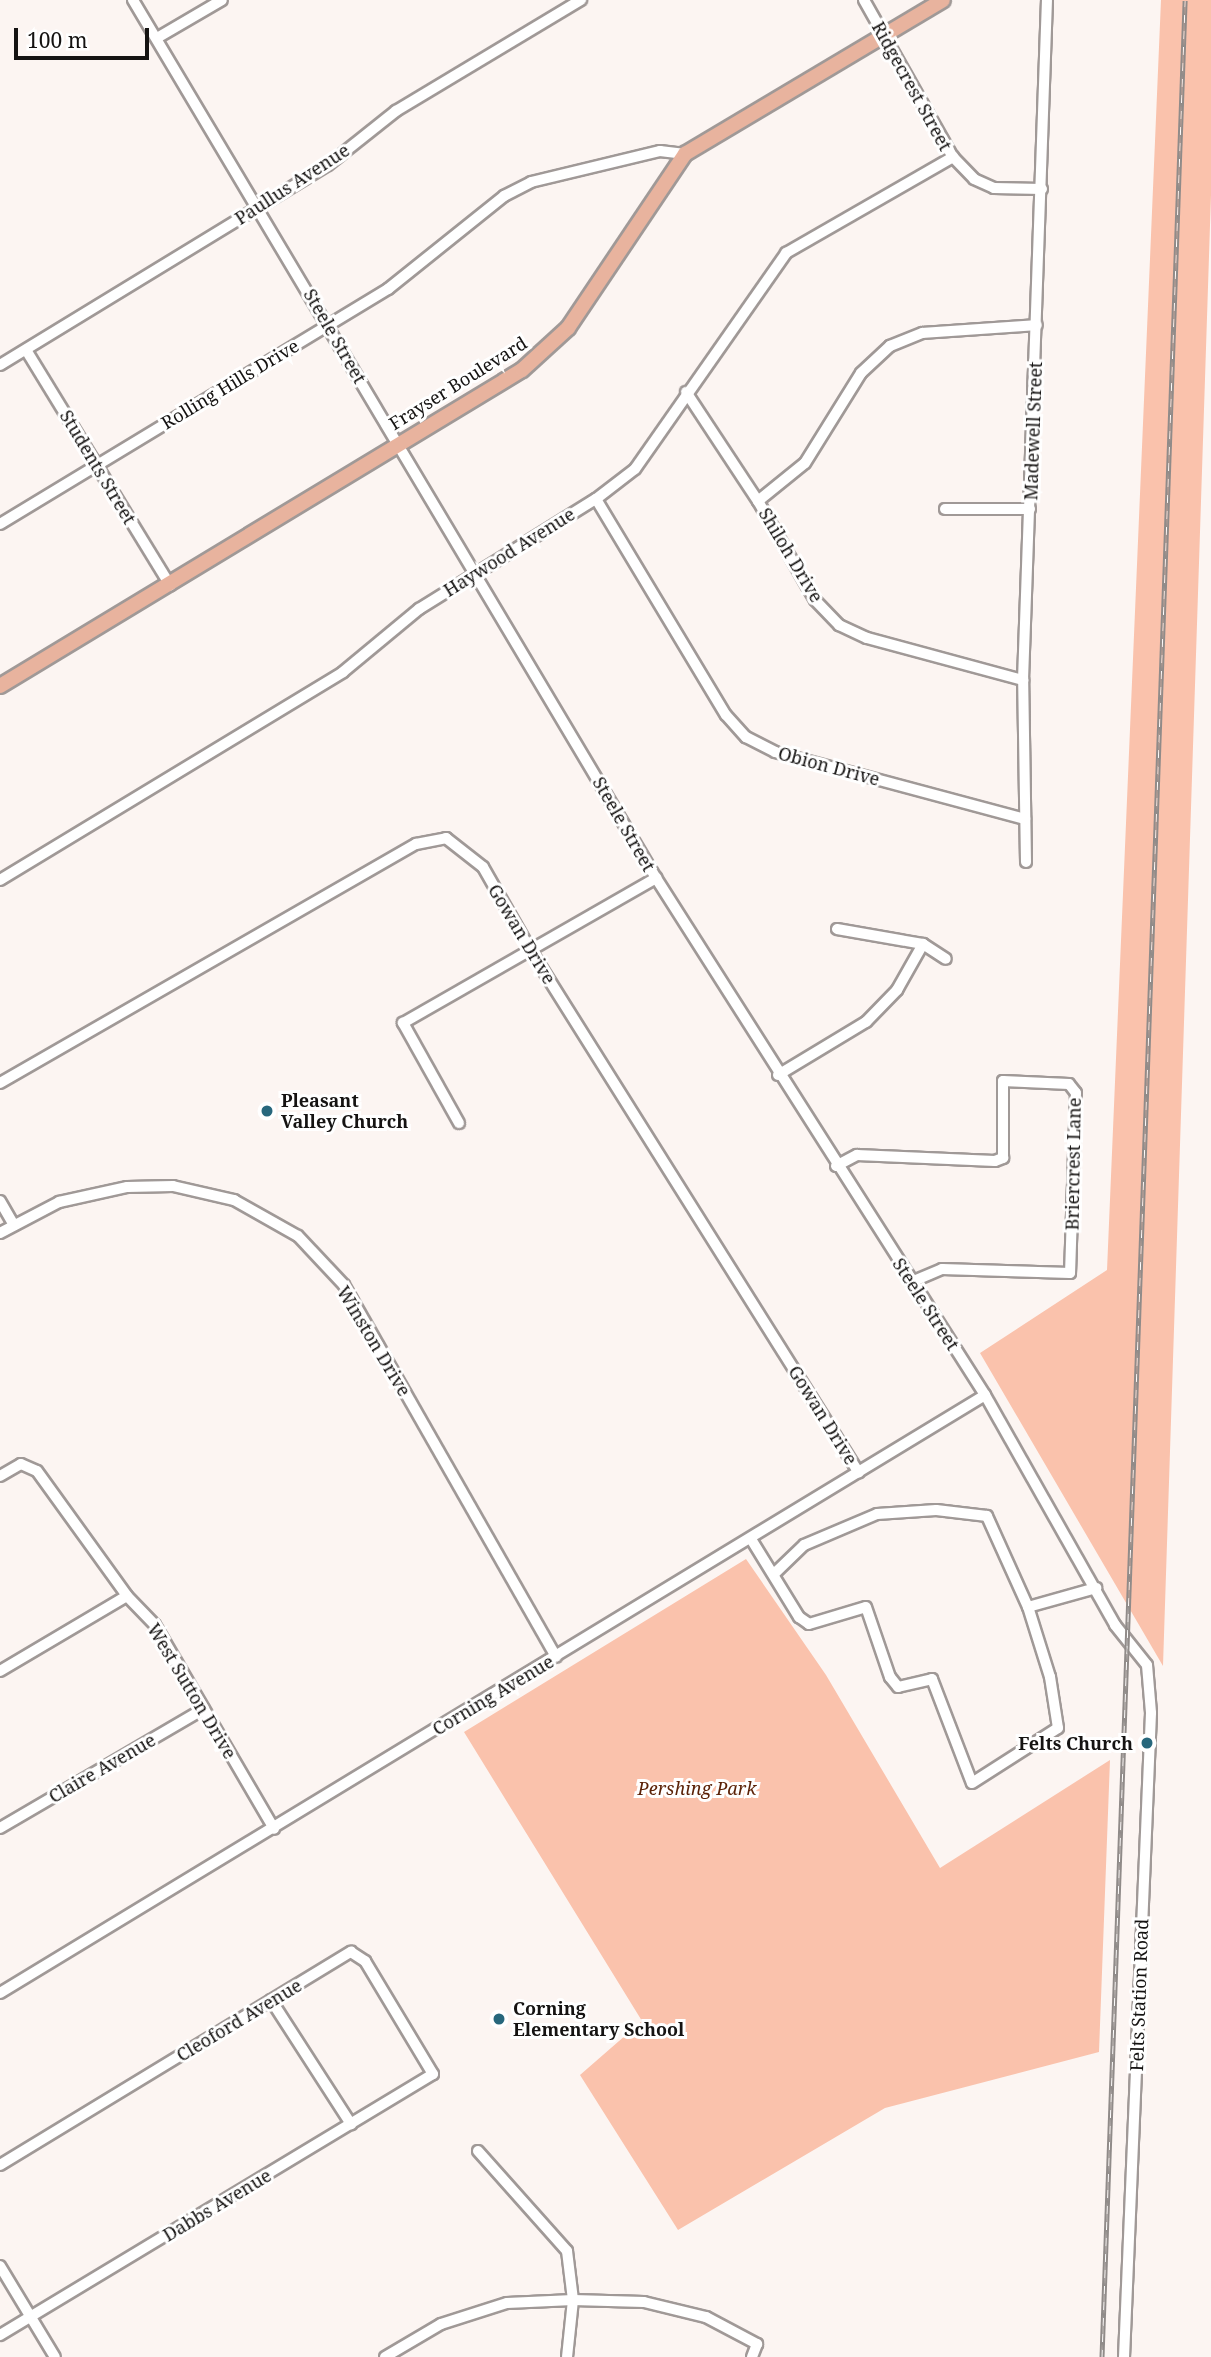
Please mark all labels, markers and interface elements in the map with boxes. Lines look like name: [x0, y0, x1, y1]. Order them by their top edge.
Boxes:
scale bar: [18, 14, 152, 58]
street label: Ridgecrest Street: [868, 18, 956, 154]
text: 100 m: [27, 26, 88, 54]
street label: Paullus Avenue: [231, 139, 353, 229]
street label: Steele Street: [299, 285, 371, 387]
street label: Frayser Boulevard: [385, 332, 531, 434]
street label: Rolling Hills Drive: [157, 334, 303, 434]
street label: Madewell Street: [1020, 361, 1046, 501]
street label: Students Street: [55, 406, 141, 528]
street label: Haywood Avenue: [439, 503, 579, 601]
street label: Shiloh Drive: [754, 504, 828, 606]
street label: Obion Drive: [776, 742, 882, 790]
street label: Steele Street: [588, 773, 660, 875]
street label: Gowan Drive: [484, 880, 560, 988]
place label: Pleasant Valley Church: [281, 1090, 408, 1132]
street label: Briercrest Lane: [1061, 1097, 1085, 1231]
marker: Pleasant Valley Church: [259, 1103, 275, 1119]
street label: Steele Street: [888, 1254, 964, 1354]
street label: Winston Drive: [333, 1282, 415, 1400]
street label: Gowan Drive: [784, 1362, 862, 1468]
street label: West Sutton Drive: [143, 1619, 241, 1763]
street label: Corning Avenue: [428, 1650, 558, 1740]
street label: Claire Avenue: [45, 1729, 159, 1807]
place label: Felts Church: [1018, 1732, 1133, 1754]
marker: Felts Church: [1139, 1735, 1155, 1751]
park label: Pershing Park: [638, 1777, 756, 1799]
street label: Felts Station Road: [1126, 1918, 1152, 2072]
street label: Cleoford Avenue: [172, 1974, 306, 2066]
place label: Corning Elementary School: [513, 1998, 684, 2040]
marker: Corning Elementary School: [491, 2011, 507, 2027]
street label: Dabbs Avenue: [159, 2164, 275, 2246]

